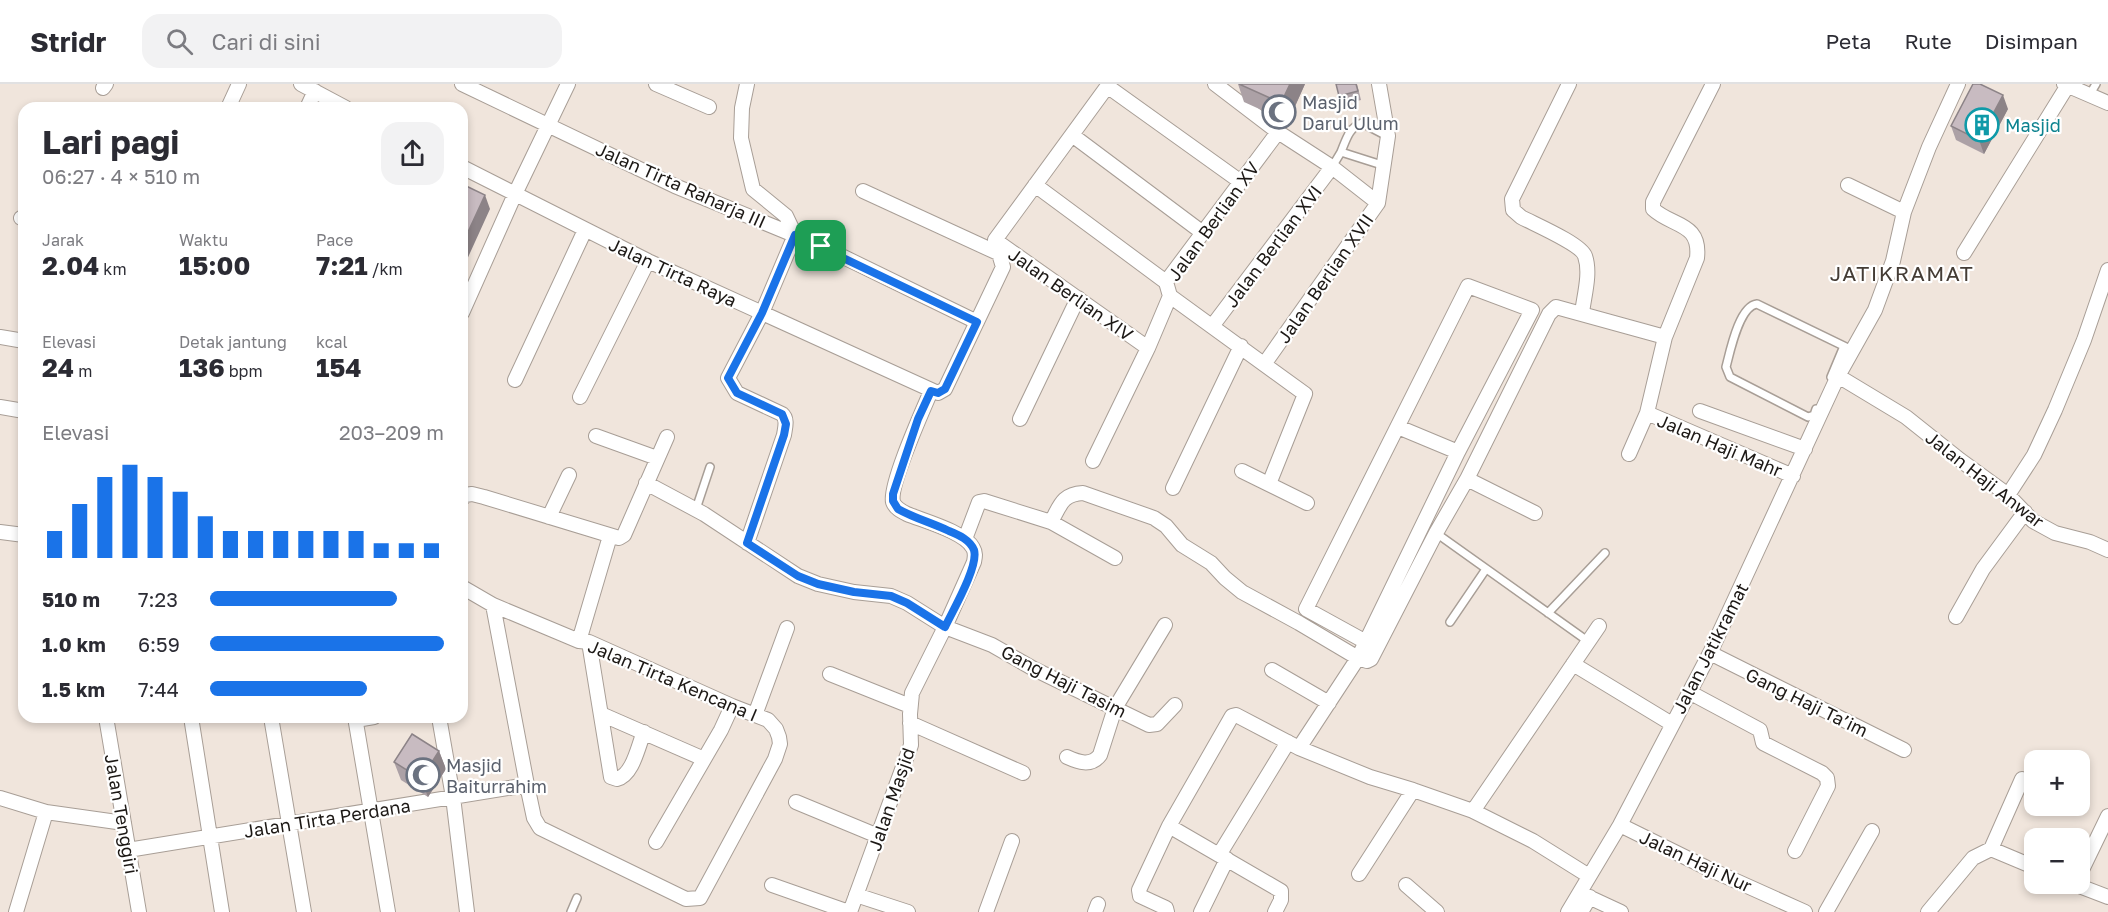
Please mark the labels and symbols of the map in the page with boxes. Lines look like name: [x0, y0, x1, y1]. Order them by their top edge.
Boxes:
place label: Masjid Darul Ulum: [1302, 91, 1399, 134]
mosque icon: Masjid Darul Ulum: [1261, 94, 1297, 130]
building icon: Masjid: [1964, 107, 2000, 143]
place label: Masjid: [2005, 114, 2061, 136]
street label: Jalan Tirta Raharja III: [593, 138, 769, 232]
street label: Jalan Berlian XV: [1162, 157, 1264, 285]
street label: Jalan Berlian XVI: [1220, 181, 1326, 311]
street label: Jalan Berlian XVII: [1272, 209, 1378, 347]
pin: [795, 220, 846, 271]
street label: Jalan Tirta Raya: [606, 233, 740, 311]
street label: Jalan Berlian XIV: [1004, 243, 1138, 345]
district label: JATIKRAMAT: [1830, 260, 1974, 286]
street label: Jalan Haji Mahr: [1654, 409, 1786, 481]
street label: Jalan Haji Anwar: [1921, 426, 2049, 532]
street label: Jalan Jatikramat: [1668, 579, 1752, 717]
street label: Jalan Tirta Kencana I: [585, 634, 761, 726]
street label: Gang Haji Tasim: [998, 640, 1130, 722]
street label: Gang Haji Ta’im: [1742, 663, 1872, 741]
street label: Jalan Masjid: [863, 745, 919, 853]
street label: Jalan Tenggiri: [101, 752, 143, 876]
place label: Masjid Baiturrahim: [446, 754, 547, 797]
mosque icon: Masjid Baiturrahim: [405, 757, 441, 793]
street label: Jalan Tirta Perdana: [242, 794, 412, 842]
street label: Jalan Haji Nur: [1636, 825, 1756, 897]

